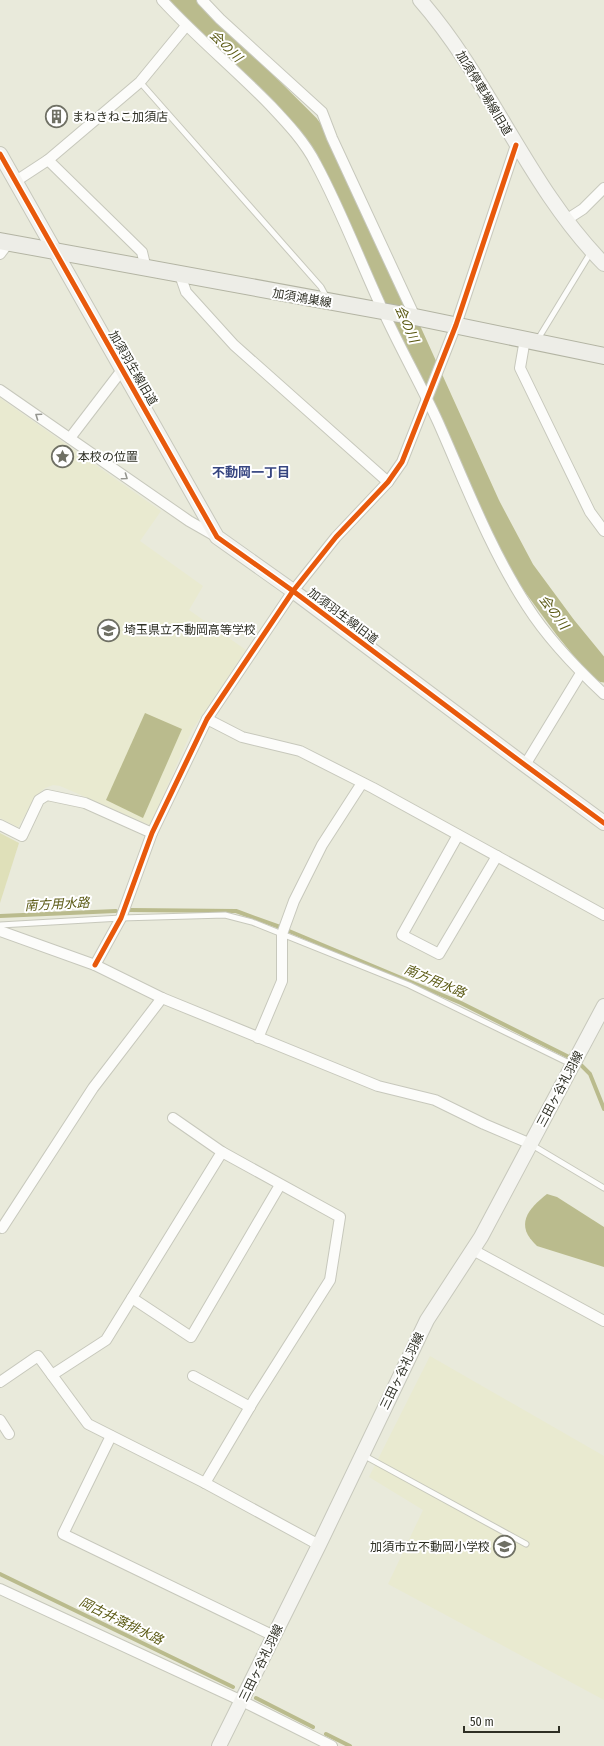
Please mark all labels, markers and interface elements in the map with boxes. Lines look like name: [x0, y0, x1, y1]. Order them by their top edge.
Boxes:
water label: 会の川: [207, 27, 247, 66]
street label: 加須停車場線旧道: [453, 48, 515, 138]
building icon: まねきねこ加須店: [44, 104, 70, 130]
place label: まねきねこ加須店: [72, 110, 168, 124]
street label: 加須鴻巣線: [271, 286, 333, 310]
water label: 会の川: [392, 303, 423, 347]
street label: 加須羽生線旧道: [106, 328, 160, 408]
one-way arrow: [36, 414, 43, 421]
place icon: 本校の位置: [49, 444, 75, 470]
place label: 本校の位置: [78, 450, 138, 464]
district label: 不動岡一丁目: [212, 465, 290, 480]
one-way arrow: [121, 472, 128, 479]
street label: 加須羽生線旧道: [305, 585, 381, 647]
water label: 会の川: [536, 592, 573, 634]
school or university icon: 埼玉県立不動岡高等学校: [96, 617, 122, 643]
place label: 埼玉県立不動岡高等学校: [124, 623, 256, 637]
water label: 南方用水路: [24, 895, 91, 913]
water label: 南方用水路: [402, 961, 469, 1001]
street label: 三田ヶ谷礼羽線: [534, 1049, 586, 1129]
street label: 三田ヶ谷礼羽線: [377, 1330, 427, 1412]
school or university icon: 加須市立不動岡小学校: [492, 1534, 518, 1560]
place label: 加須市立不動岡小学校: [370, 1540, 490, 1554]
water label: 岡古井落排水路: [77, 1594, 166, 1648]
street label: 三田ヶ谷礼羽線: [236, 1622, 286, 1704]
scale bar: [464, 1708, 559, 1734]
text: 50 m: [470, 1715, 494, 1729]

